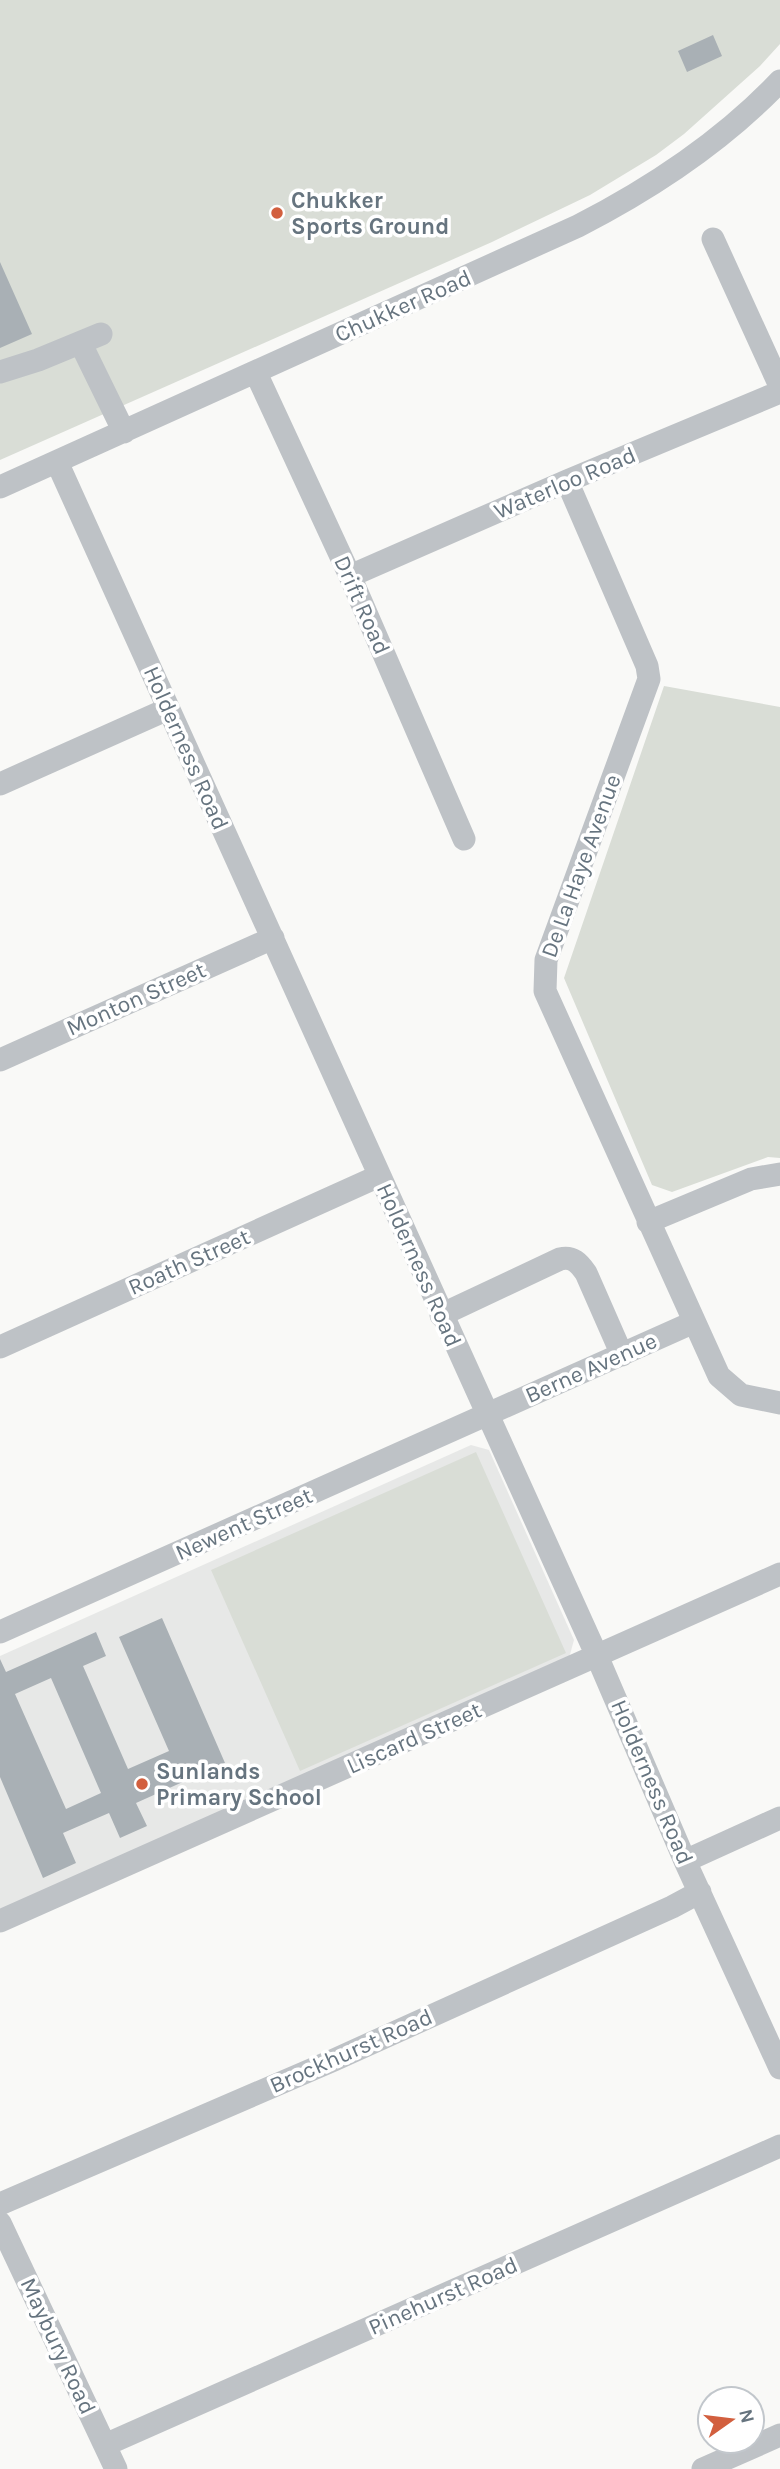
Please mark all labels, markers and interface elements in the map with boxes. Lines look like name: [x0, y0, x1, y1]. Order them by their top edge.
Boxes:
place label: Chukker Sports Ground: [291, 187, 449, 240]
marker: Chukker Sports Ground: [269, 205, 285, 221]
street label: Chukker Road: [331, 264, 475, 348]
street label: Waterloo Road: [490, 441, 640, 525]
street label: Drift Road: [328, 551, 396, 659]
street label: Holderness Road: [138, 662, 234, 834]
street label: De La Haye Avenue: [535, 771, 627, 961]
street label: Monton Street: [62, 956, 210, 1042]
street label: Holderness Road: [371, 1179, 467, 1351]
street label: Roath Street: [124, 1223, 254, 1301]
street label: Berne Avenue: [521, 1327, 661, 1409]
street label: Newent Street: [171, 1482, 317, 1566]
street label: Liscard Street: [342, 1696, 486, 1780]
street label: Holderness Road: [605, 1696, 699, 1868]
place label: Sunlands Primary School: [156, 1758, 322, 1811]
marker: Sunlands Primary School: [134, 1776, 150, 1792]
street label: Brockhurst Road: [265, 2003, 437, 2099]
street label: Pinehurst Road: [364, 2251, 522, 2341]
street label: Maybury Road: [15, 2273, 101, 2419]
north arrow: [696, 2385, 766, 2455]
text: N: [734, 2407, 759, 2425]

